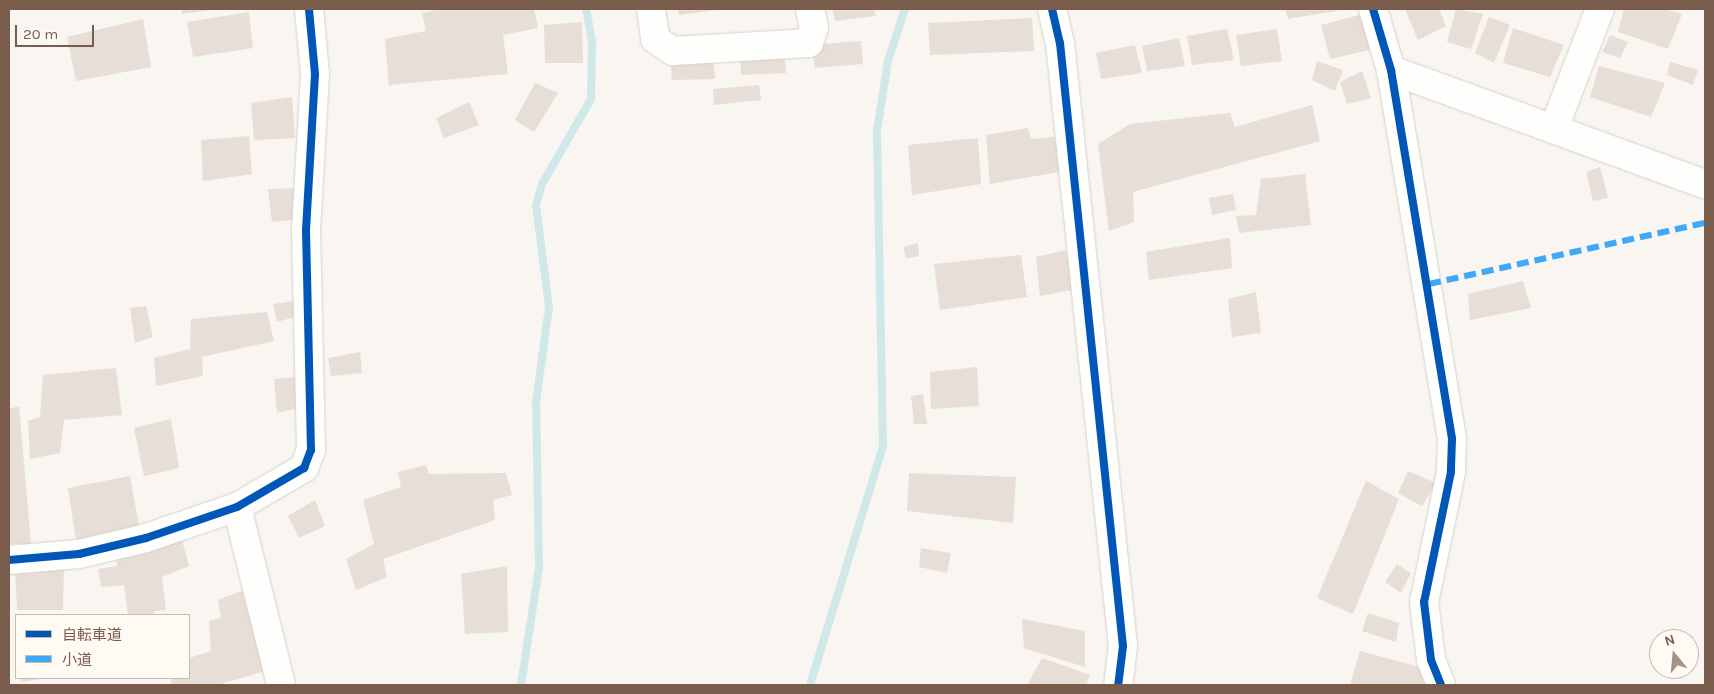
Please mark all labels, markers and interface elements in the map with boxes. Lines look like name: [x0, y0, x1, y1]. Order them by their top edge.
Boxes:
scale bar: [18, 15, 96, 47]
text: 20 m: [23, 25, 58, 43]
legend: [15, 614, 190, 679]
text: 自転車道: [62, 626, 122, 644]
north arrow: [1649, 629, 1699, 679]
text: N: [1662, 631, 1677, 650]
text: 小道: [62, 651, 92, 669]

